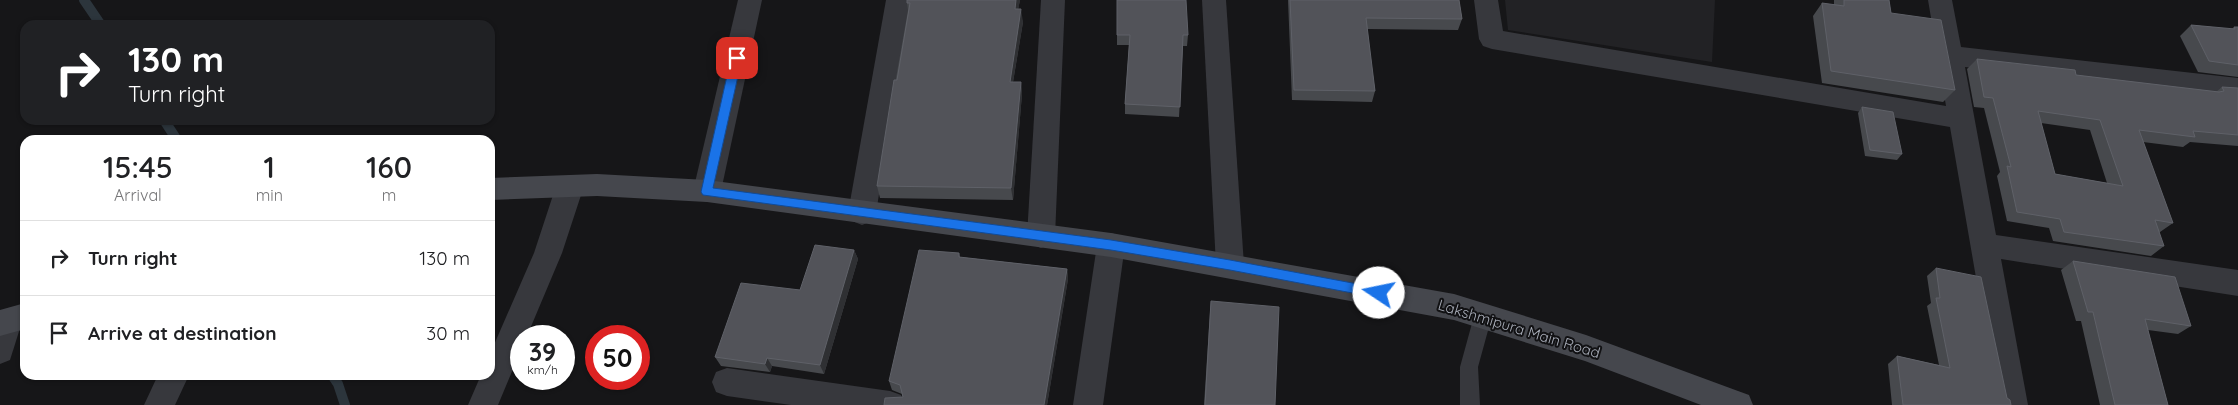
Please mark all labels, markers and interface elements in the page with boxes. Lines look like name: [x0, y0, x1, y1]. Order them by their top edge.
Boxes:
text: 130 m: [128, 37, 224, 81]
pin: [716, 37, 758, 79]
icon: right: [45, 40, 110, 105]
icon: arrive: [723, 44, 751, 72]
text: Turn right: [128, 80, 225, 108]
text: 15:45: [103, 148, 173, 186]
text: 1: [264, 148, 275, 186]
text: 160: [366, 148, 412, 186]
text: Arrival: [114, 185, 162, 205]
text: min: [256, 185, 283, 205]
text: m: [382, 185, 396, 205]
icon: right: [45, 244, 73, 272]
text: Turn right: [88, 246, 177, 270]
text: 130 m: [419, 246, 470, 270]
position arrow: [1352, 266, 1404, 318]
street label: Lakshmipura Main Road: [1436, 295, 1603, 362]
icon: arrive: [45, 319, 73, 347]
text: Arrive at destination: [88, 321, 277, 345]
text: 30 m: [426, 321, 470, 345]
speed limit sign: 50: [585, 325, 650, 390]
text: 39: [529, 336, 556, 367]
text: km/h: [527, 362, 558, 377]

